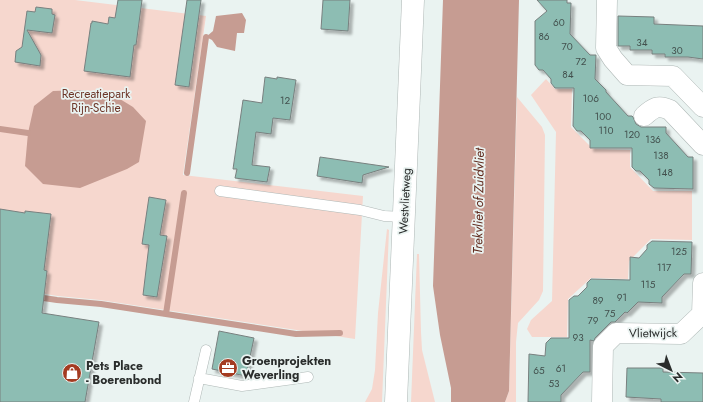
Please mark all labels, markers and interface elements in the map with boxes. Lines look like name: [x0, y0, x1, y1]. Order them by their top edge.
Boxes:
house number: 60: [553, 15, 565, 30]
house number: 86: [538, 29, 550, 44]
house number: 34: [636, 35, 648, 50]
house number: 70: [561, 39, 573, 54]
house number: 30: [671, 43, 683, 58]
house number: 72: [576, 54, 587, 69]
house number: 84: [562, 67, 574, 82]
park label: Recreatiepark Rijn-Schie: [62, 85, 131, 117]
house number: 106: [583, 91, 599, 106]
house number: 12: [280, 93, 290, 108]
house number: 100: [595, 109, 611, 124]
house number: 110: [599, 123, 614, 138]
house number: 120: [624, 127, 640, 142]
house number: 136: [645, 132, 661, 147]
water label: Trekvliet of Zuidvliet: [468, 147, 489, 254]
house number: 138: [653, 148, 669, 163]
house number: 148: [657, 165, 673, 180]
street label: Westvlietweg: [394, 168, 416, 234]
house number: 125: [671, 244, 687, 259]
house number: 117: [657, 260, 672, 275]
house number: 115: [641, 277, 656, 292]
house number: 91: [617, 290, 627, 305]
house number: 89: [592, 293, 604, 308]
house number: 75: [605, 306, 616, 321]
house number: 79: [587, 313, 599, 328]
street label: Vlietwijck: [629, 324, 678, 342]
house number: 93: [572, 330, 584, 345]
north arrow: [651, 350, 691, 390]
place label: Groenprojekten Weverling: [242, 352, 331, 384]
place label: Pets Place - Boerenbond: [86, 357, 162, 389]
office icon: Groenprojekten Weverling: [217, 357, 239, 379]
house number: 61: [556, 361, 566, 376]
shop icon: Pets Place - Boerenbond: [61, 362, 83, 384]
house number: 65: [533, 363, 545, 378]
text: N: [669, 369, 686, 386]
house number: 53: [548, 376, 560, 391]

